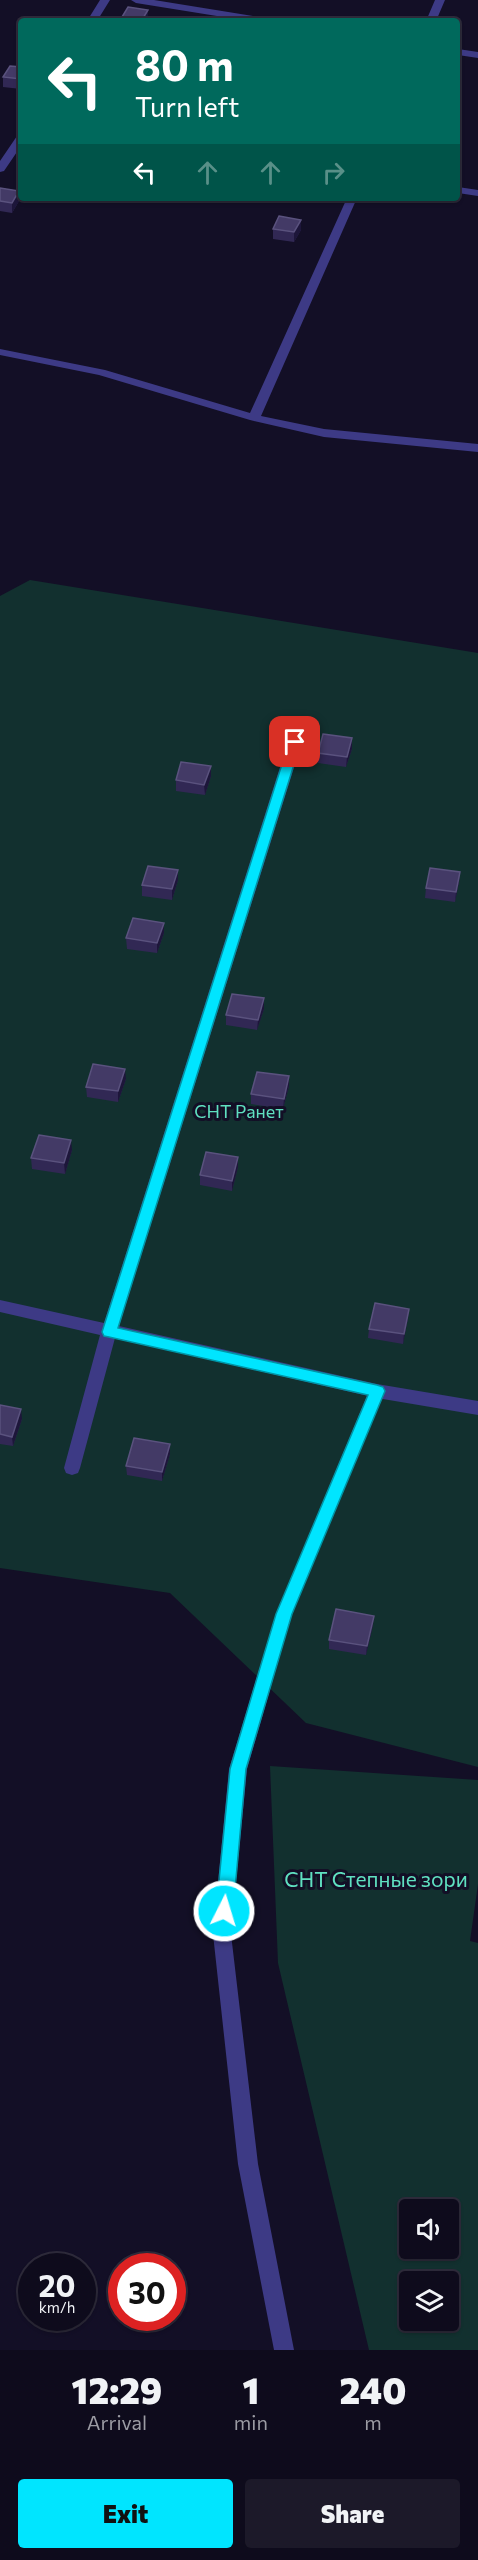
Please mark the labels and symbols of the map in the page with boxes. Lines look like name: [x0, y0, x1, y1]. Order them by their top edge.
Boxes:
pin: [269, 716, 320, 767]
park label: СНТ Ранет: [194, 1100, 284, 1122]
park label: СНТ Степные зори: [284, 1866, 468, 1891]
position arrow: [192, 1879, 256, 1943]
speed limit sign: 30: [108, 2253, 186, 2331]

